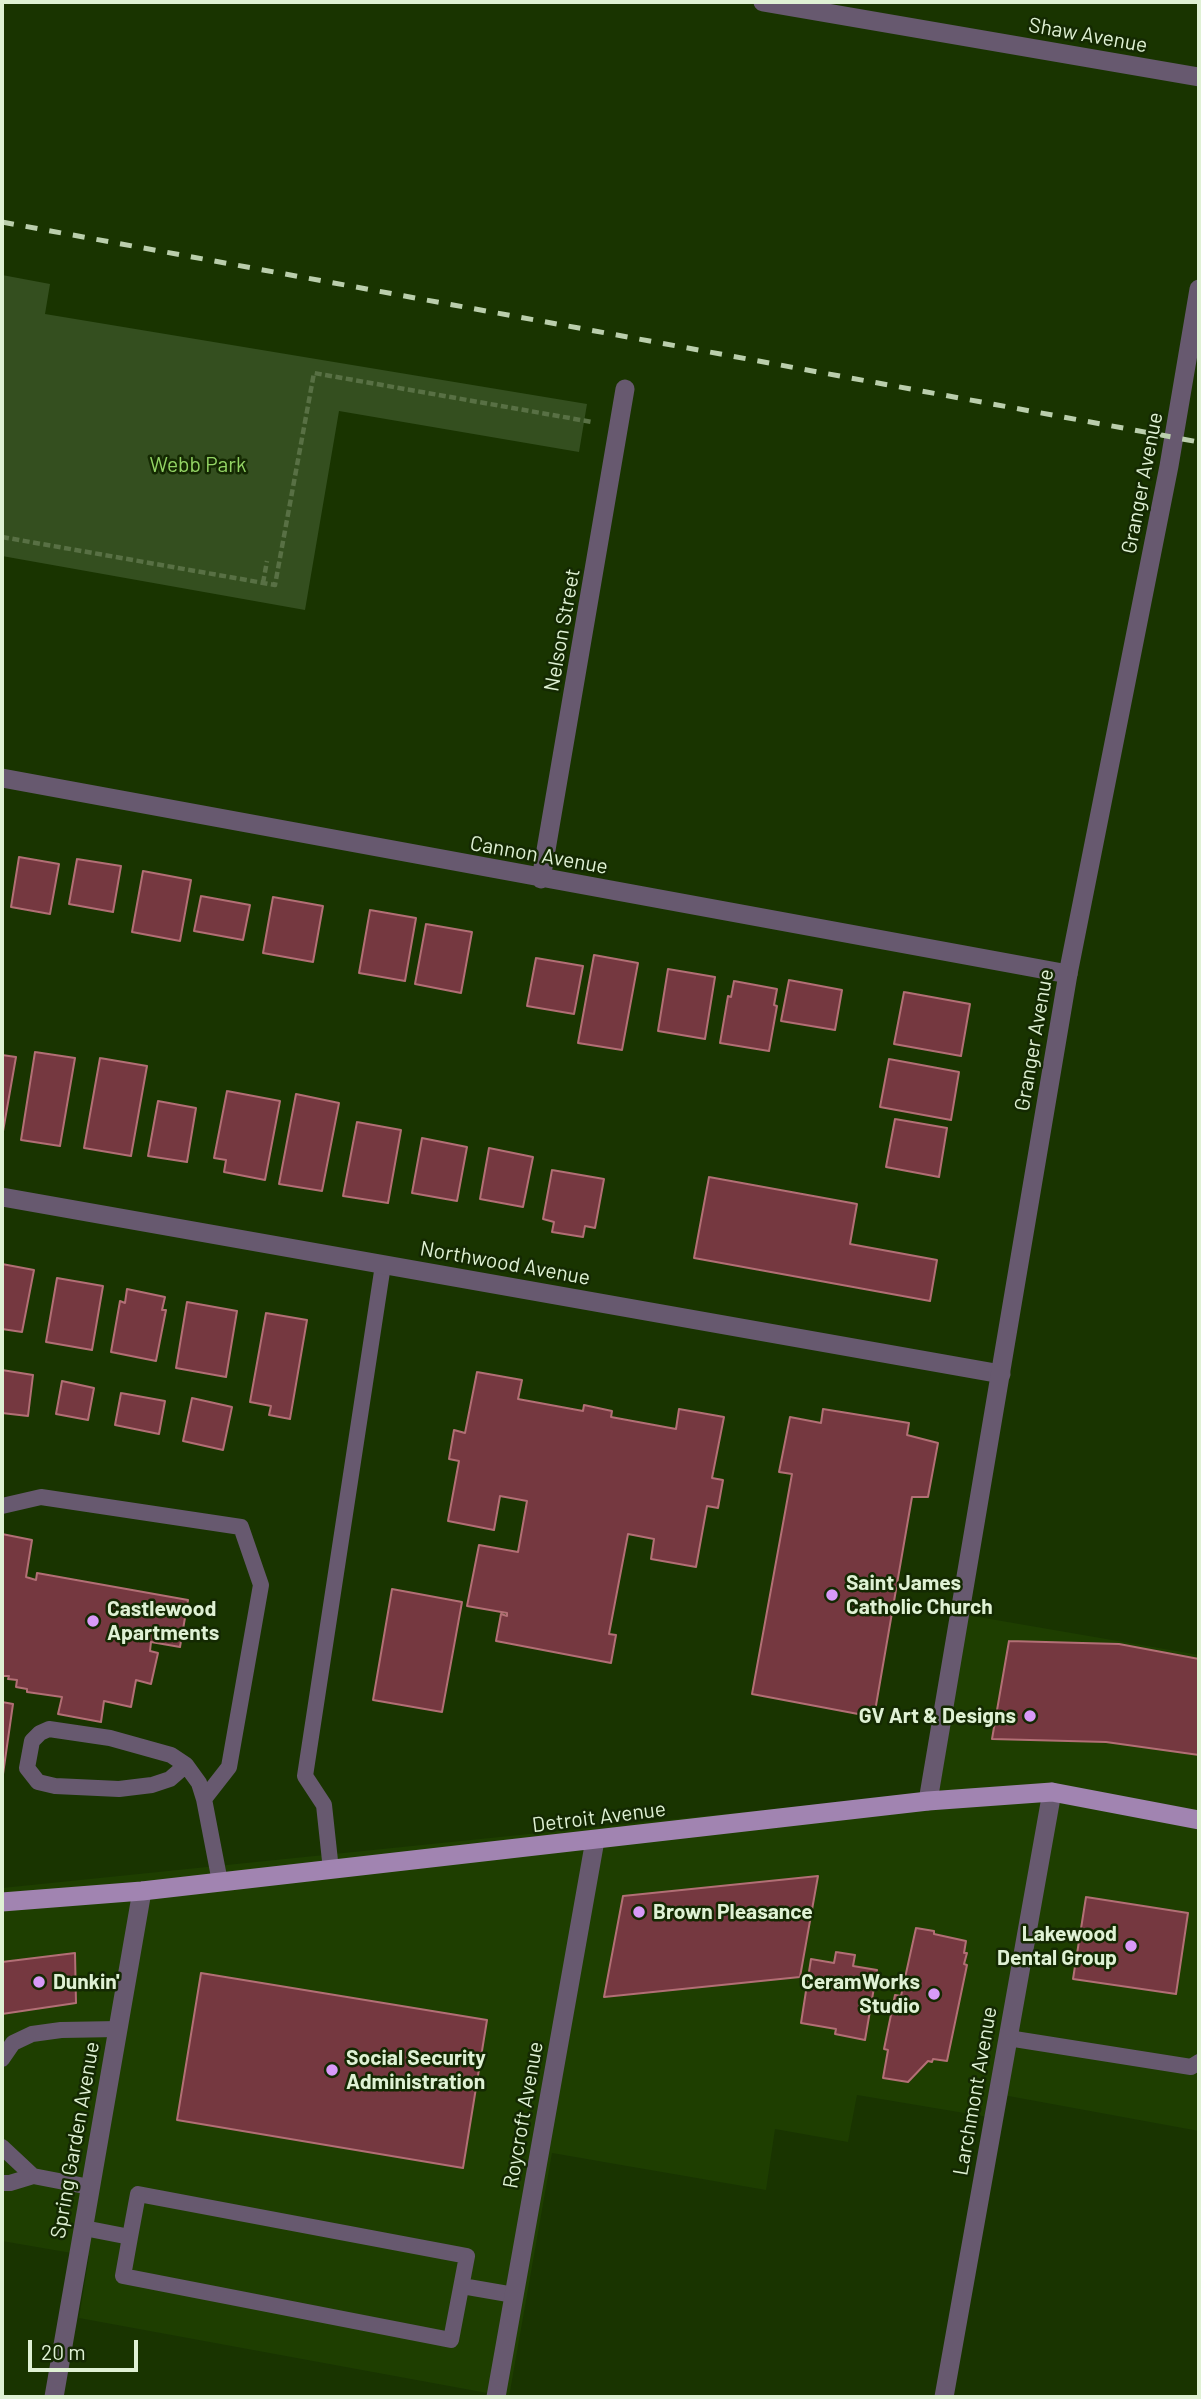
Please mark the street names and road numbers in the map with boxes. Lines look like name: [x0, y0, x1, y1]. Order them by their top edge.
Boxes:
street label: Shaw Avenue: [1027, 12, 1149, 58]
street label: Granger Avenue: [1116, 410, 1168, 556]
street label: Nelson Street: [539, 566, 585, 694]
street label: Cannon Avenue: [468, 830, 610, 880]
street label: Granger Avenue: [1009, 967, 1059, 1113]
street label: Northwood Avenue: [418, 1236, 592, 1290]
street label: Detroit Avenue: [531, 1796, 667, 1838]
street label: Larchmont Avenue: [948, 2005, 1002, 2177]
street label: Roycroft Avenue: [498, 2039, 548, 2191]
street label: Spring Garden Avenue: [45, 2040, 105, 2240]

